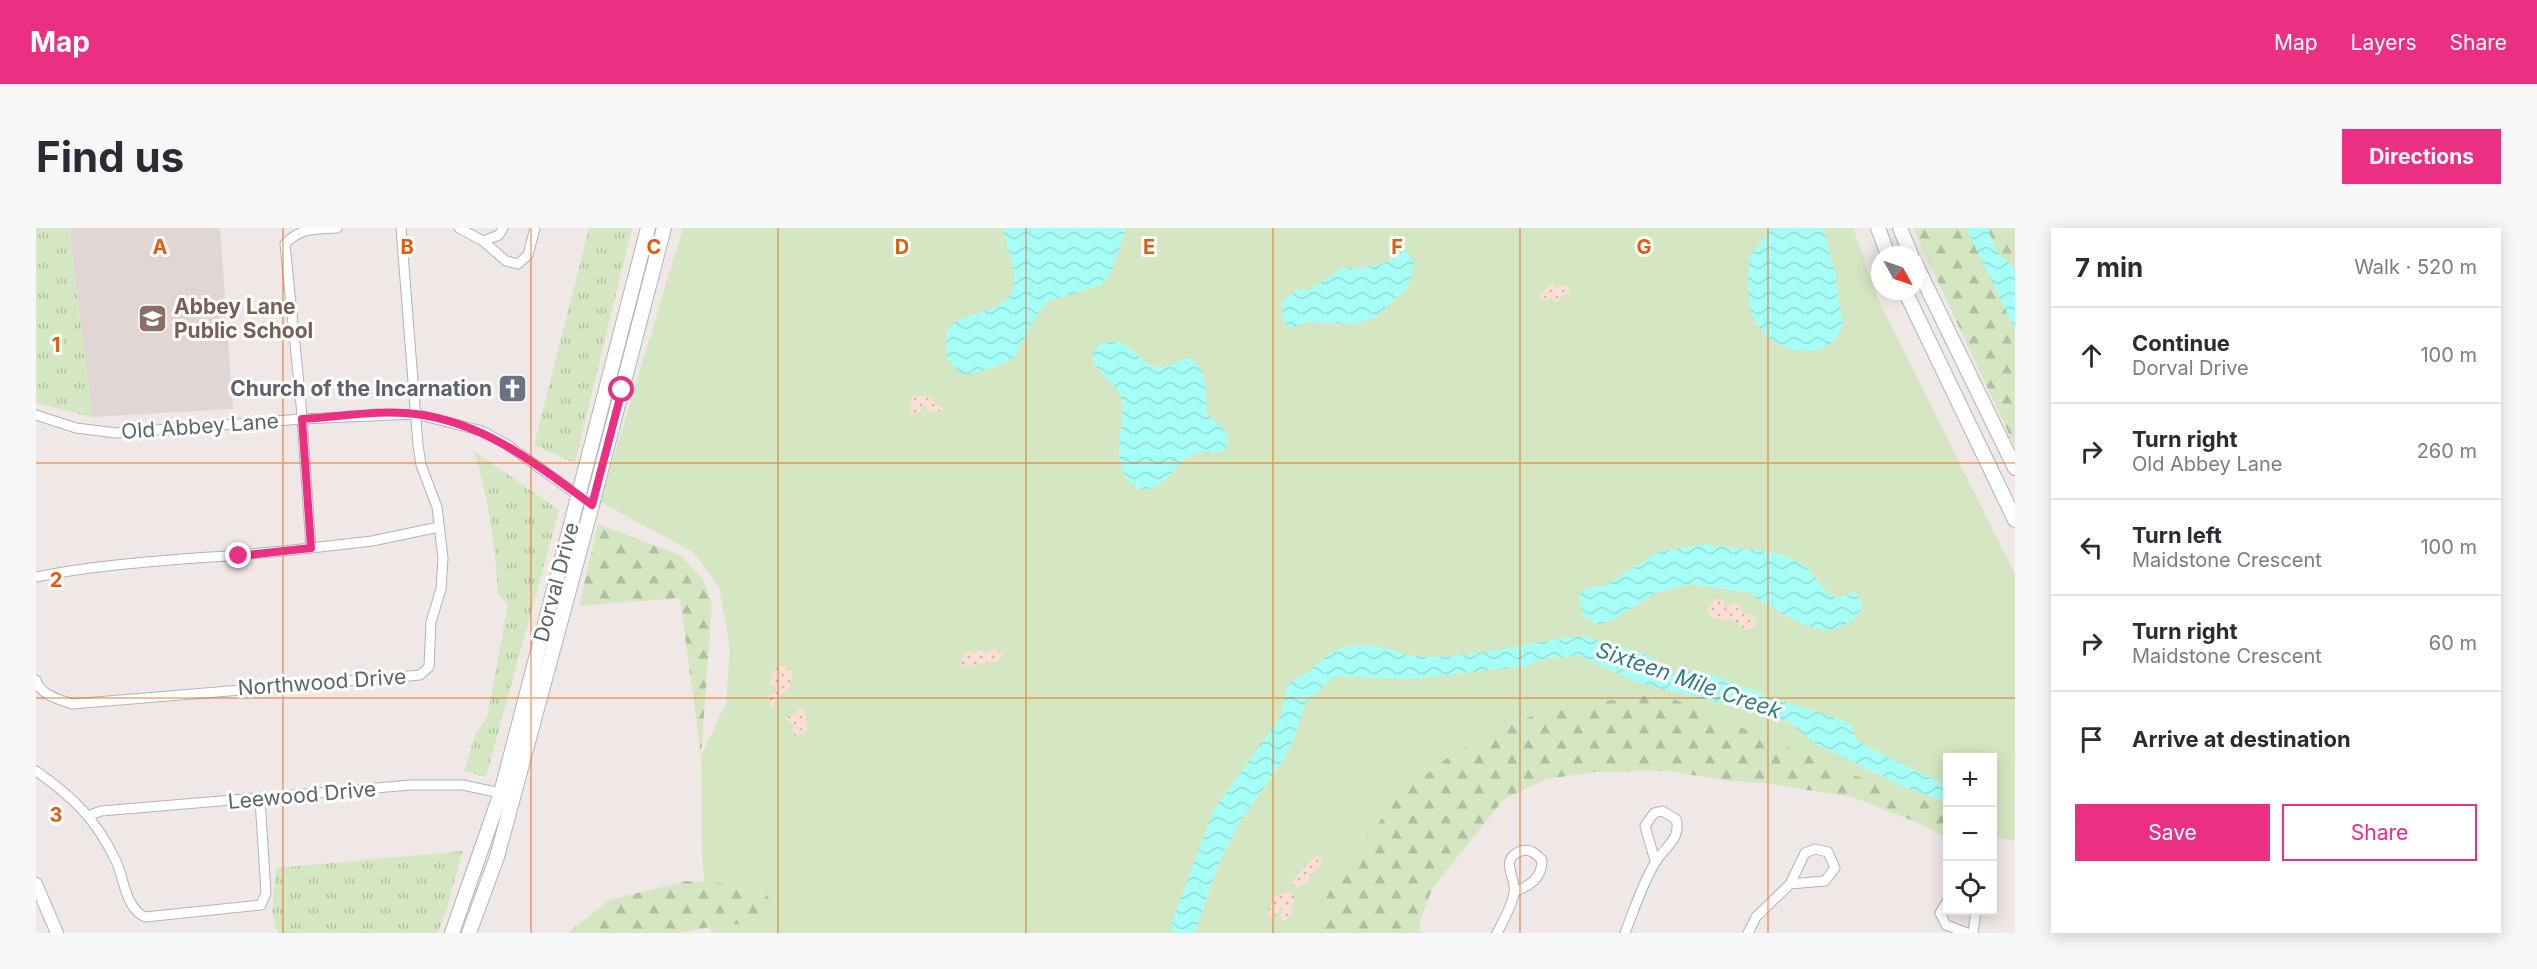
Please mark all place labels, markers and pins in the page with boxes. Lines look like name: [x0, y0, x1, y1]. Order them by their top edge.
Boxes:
place label: Abbey Lane Public School: [174, 294, 313, 343]
school or university icon: Abbey Lane Public School: [137, 302, 169, 334]
church icon: Church of the Incarnation: [497, 372, 529, 404]
place label: Church of the Incarnation: [230, 376, 492, 401]

